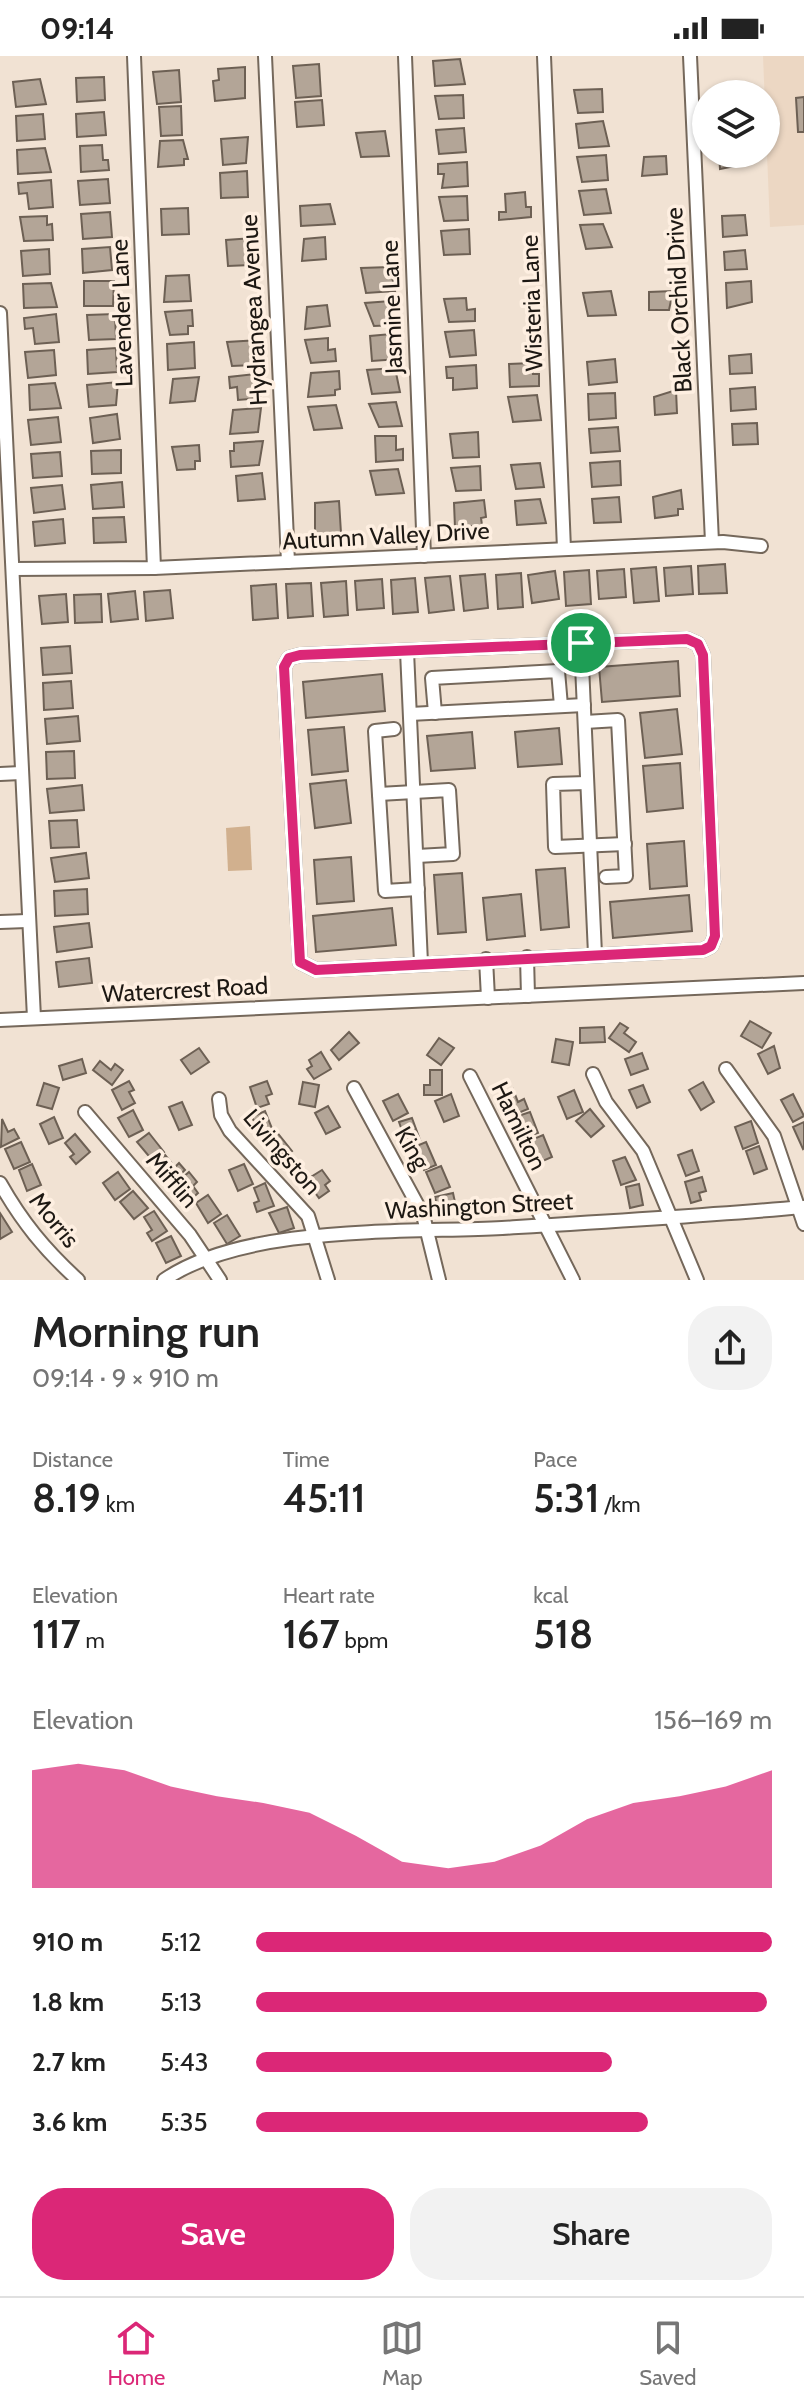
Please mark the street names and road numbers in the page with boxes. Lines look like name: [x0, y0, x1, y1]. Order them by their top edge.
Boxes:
street label: Black Orchid Drive: [659, 207, 698, 393]
street label: Hydrangea Avenue: [234, 214, 273, 406]
street label: Wisteria Lane: [515, 234, 548, 372]
street label: Lavender Lane: [104, 238, 139, 388]
street label: Jasmine Lane: [375, 240, 408, 375]
street label: Autumn Valley Drive: [282, 516, 490, 555]
street label: Watercrest Road: [101, 971, 269, 1008]
street label: Hamilton: [486, 1077, 553, 1175]
street label: Livingston: [237, 1103, 327, 1200]
street label: King: [389, 1121, 437, 1175]
street label: Mifflin: [140, 1146, 204, 1213]
street label: Morris: [23, 1186, 85, 1253]
street label: Washington Street: [384, 1186, 574, 1225]

